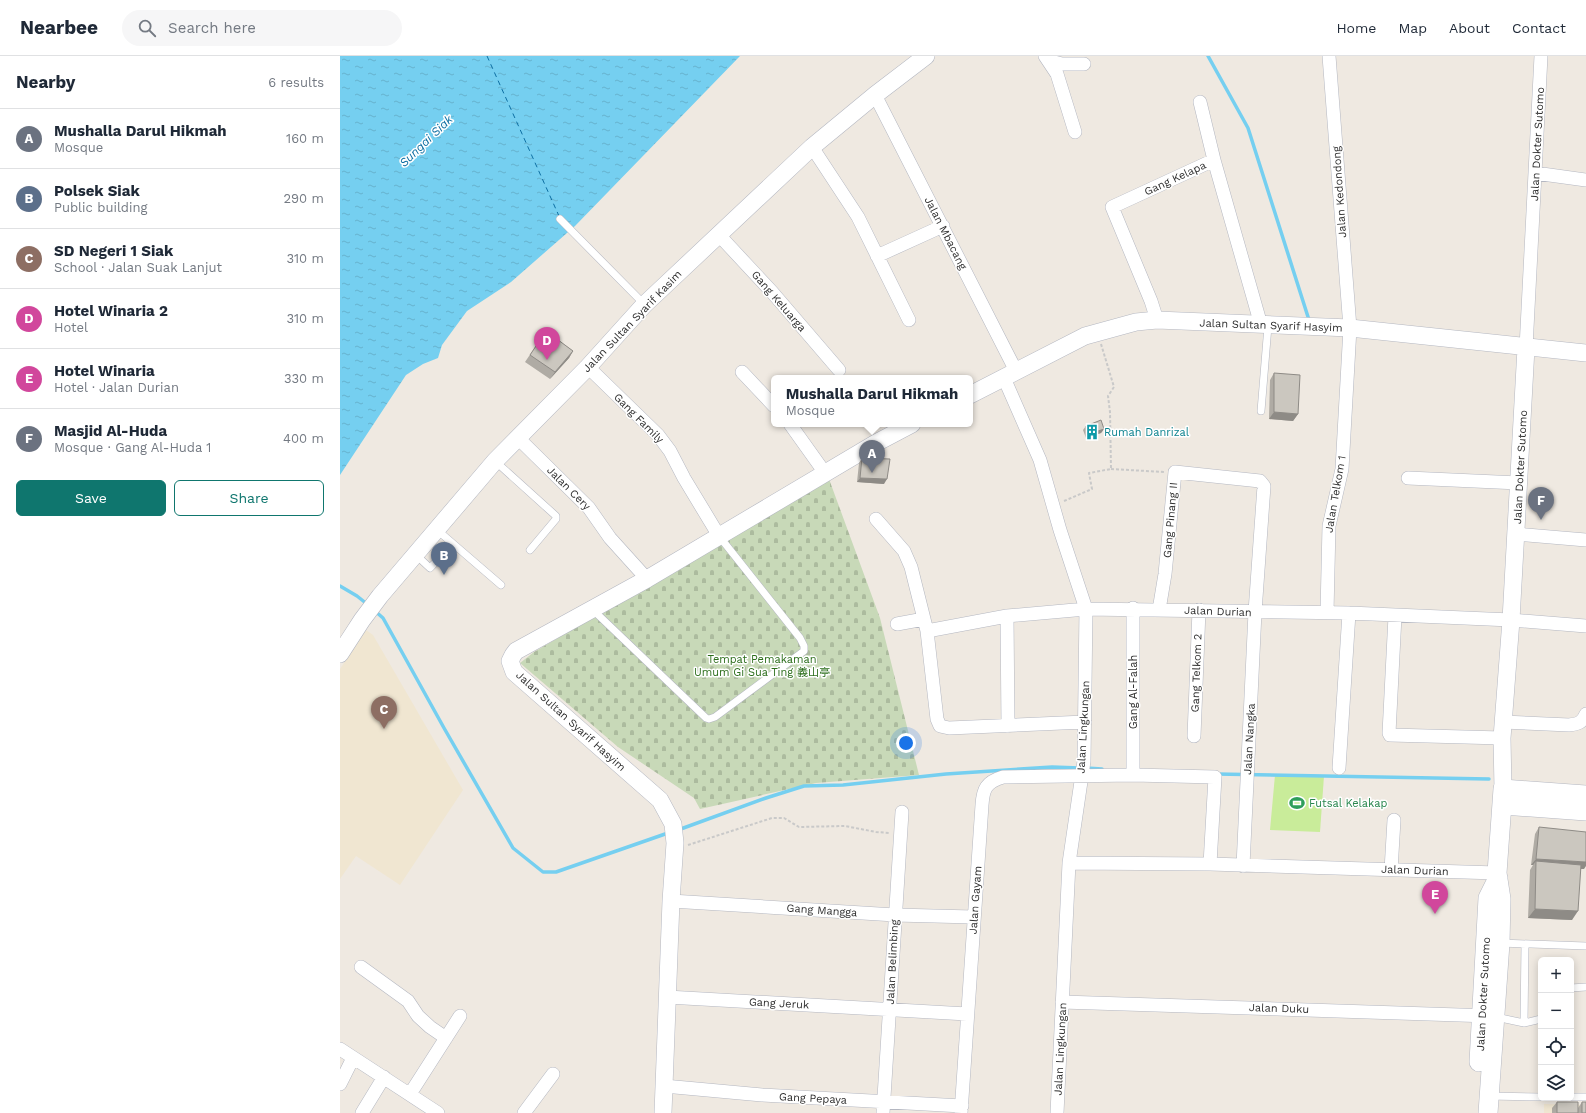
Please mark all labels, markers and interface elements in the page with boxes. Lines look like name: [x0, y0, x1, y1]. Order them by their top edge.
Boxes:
search box: [122, 10, 402, 46]
text: Nearbee: [20, 16, 98, 39]
icon: search: [136, 17, 158, 39]
text: Search here: [168, 19, 256, 37]
text: Home: [1336, 20, 1376, 36]
text: Map: [1398, 20, 1427, 36]
text: About: [1449, 20, 1490, 36]
text: Contact: [1512, 20, 1566, 36]
text: Nearby: [16, 72, 75, 92]
text: 6 results: [268, 75, 324, 90]
street label: Jalan Dokter Sutomo: [1528, 87, 1547, 201]
water label: Sungai Siak: [397, 112, 456, 170]
text: Mushalla Darul Hikmah: [54, 122, 227, 140]
text: A: [25, 131, 33, 146]
text: 160 m: [286, 131, 324, 146]
text: Mosque: [54, 140, 103, 155]
street label: Jalan Kedondong: [1330, 145, 1349, 238]
street label: Gang Kelapa: [1142, 159, 1208, 198]
text: Polsek Siak: [54, 182, 140, 200]
text: B: [25, 191, 33, 206]
text: 290 m: [283, 191, 324, 206]
street label: Jalan Mbacang: [922, 195, 970, 272]
text: Public building: [54, 200, 147, 215]
text: SD Negeri 1 Siak: [54, 242, 173, 260]
text: C: [25, 251, 33, 266]
text: 310 m: [286, 251, 324, 266]
text: School · Jalan Suak Lanjut: [54, 260, 222, 275]
street label: Jalan Sultan Syarif Kasim: [580, 268, 685, 375]
street label: Gang Keluarga: [749, 268, 809, 334]
text: Hotel Winaria 2: [54, 302, 168, 320]
text: D: [24, 311, 34, 326]
text: 310 m: [286, 311, 324, 326]
street label: Jalan Sultan Syarif Hasyim: [1199, 317, 1343, 334]
text: Hotel: [54, 320, 88, 335]
pin: D: [534, 327, 560, 360]
text: Hotel Winaria: [54, 362, 155, 380]
text: E: [25, 371, 33, 386]
text: 330 m: [284, 371, 324, 386]
popup: [771, 375, 973, 427]
text: Hotel · Jalan Durian: [54, 380, 179, 395]
text: Mushalla Darul Hikmah: [786, 385, 958, 403]
street label: Gang Family: [611, 391, 667, 446]
text: Mosque: [786, 403, 835, 418]
street label: Jalan Dokter Sutomo: [1511, 410, 1530, 524]
text: Masjid Al-Huda: [54, 422, 167, 440]
building icon: Rumah Danrizal: [1083, 423, 1101, 441]
place label: Rumah Danrizal: [1104, 426, 1190, 439]
text: F: [25, 431, 33, 446]
text: 400 m: [283, 431, 324, 446]
text: Mosque · Gang Al-Huda 1: [54, 440, 211, 455]
pin: A: [859, 440, 885, 473]
street label: Jalan Telkom 1: [1322, 454, 1349, 534]
street label: Jalan Cery: [544, 464, 593, 513]
button: Save: [16, 480, 166, 516]
button: Share: [174, 480, 324, 516]
street label: Gang Pinang II: [1161, 482, 1180, 559]
pin: F: [1528, 487, 1554, 520]
pin: B: [431, 542, 457, 575]
street label: Jalan Durian: [1184, 604, 1252, 619]
street label: Gang Telkom 2: [1189, 633, 1204, 713]
park label: Tempat Pemakaman Umum Gi Sua Ting 義山亭: [694, 653, 830, 679]
street label: Gang Al-Falah: [1127, 655, 1140, 729]
street label: Jalan Sultan Syarif Hasyim: [513, 669, 628, 774]
street label: Jalan Lingkungan: [1075, 680, 1092, 774]
pin: C: [371, 696, 397, 729]
street label: Jalan Nangka: [1241, 703, 1258, 775]
your location: [896, 733, 916, 753]
sports icon: Futsal Kelakap: [1288, 794, 1306, 812]
place label: Futsal Kelakap: [1309, 797, 1387, 810]
street label: Jalan Durian: [1381, 863, 1449, 878]
street label: Jalan Gayam: [967, 865, 984, 935]
pin: E: [1422, 881, 1448, 914]
street label: Gang Mangga: [786, 902, 858, 919]
street label: Jalan Belimbing: [884, 919, 901, 1005]
street label: Jalan Dokter Sutomo: [1474, 937, 1493, 1051]
map controls: [1538, 957, 1574, 1101]
button: +: [1538, 957, 1574, 993]
button: −: [1538, 993, 1574, 1029]
street label: Gang Jeruk: [749, 995, 809, 1012]
street label: Jalan Duku: [1249, 1001, 1309, 1016]
street label: Jalan Lingkungan: [1052, 1002, 1069, 1096]
button: locate: [1538, 1029, 1574, 1065]
button: layers: [1538, 1065, 1574, 1101]
street label: Gang Pepaya: [779, 1090, 847, 1107]

